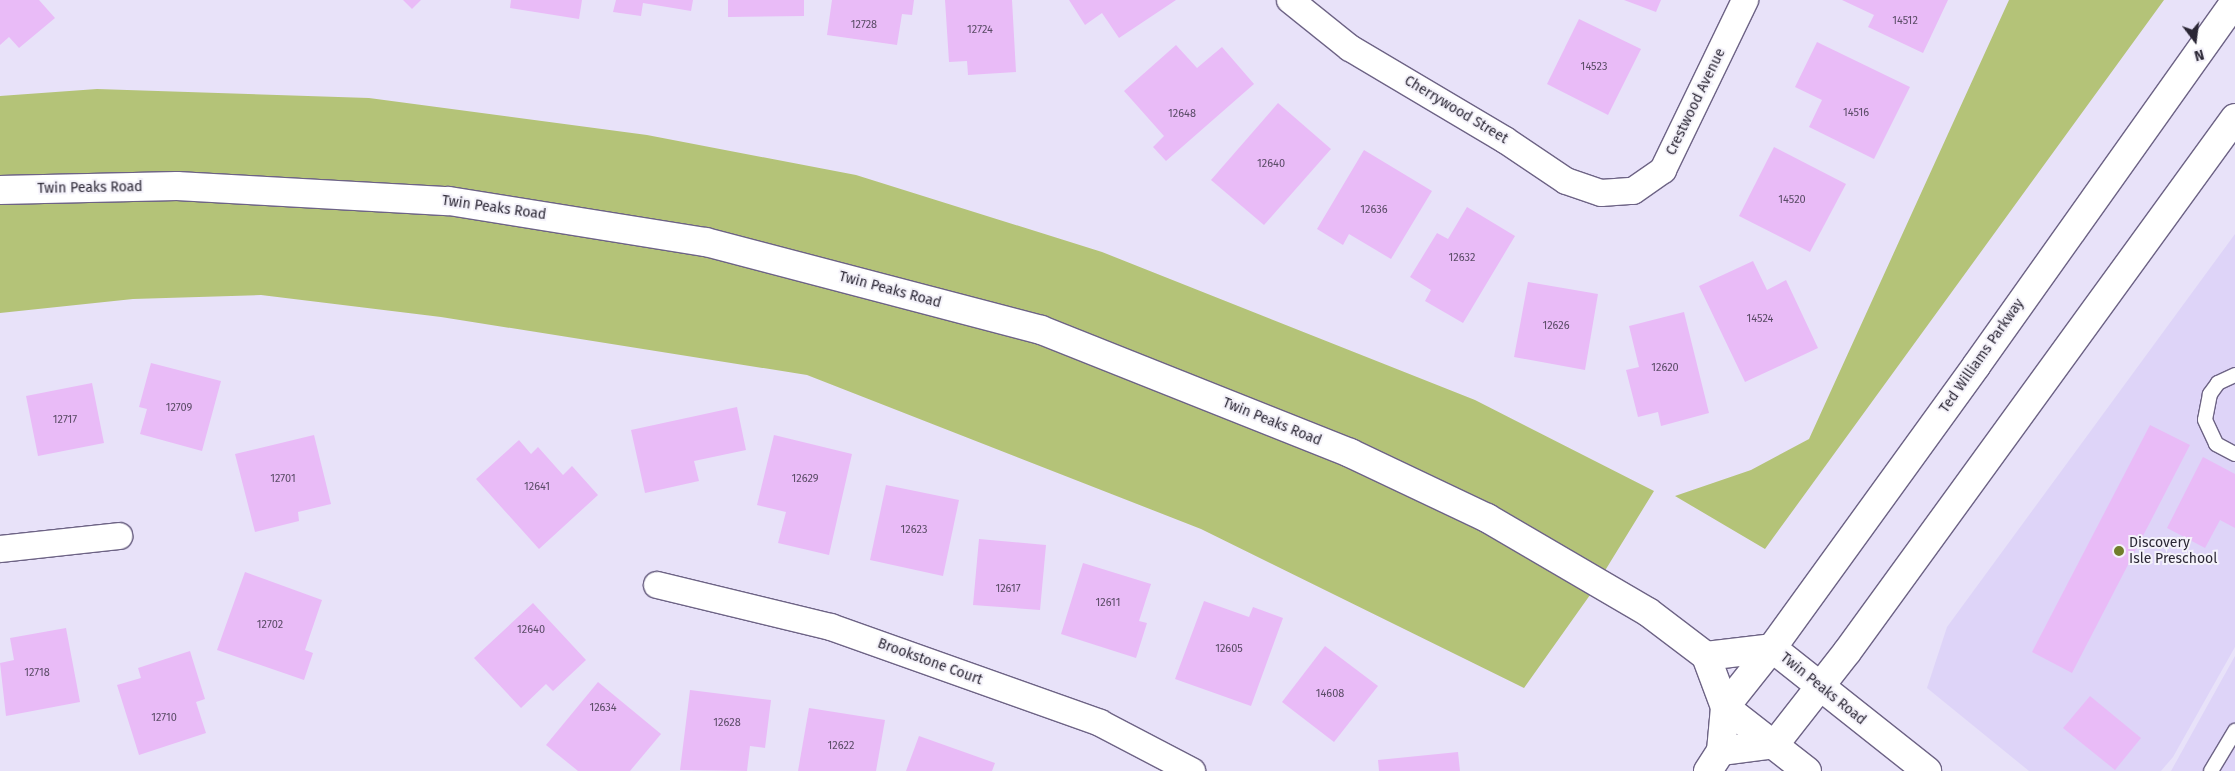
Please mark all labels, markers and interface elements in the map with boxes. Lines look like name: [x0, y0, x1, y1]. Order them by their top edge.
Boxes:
house number: 14512: [1892, 14, 1918, 28]
north arrow: [2170, 15, 2220, 65]
house number: 12728: [851, 18, 877, 32]
house number: 12724: [967, 23, 993, 37]
street label: Crestwood Avenue: [1663, 46, 1729, 158]
text: N: [2192, 46, 2206, 64]
house number: 14523: [1581, 60, 1607, 74]
street label: Cherrywood Street: [1401, 72, 1511, 148]
house number: 14516: [1843, 106, 1869, 120]
house number: 12648: [1168, 107, 1196, 121]
house number: 12640: [1257, 157, 1285, 171]
street label: Twin Peaks Road: [37, 179, 143, 197]
street label: Twin Peaks Road: [441, 192, 547, 224]
house number: 14520: [1778, 193, 1806, 207]
house number: 12636: [1360, 203, 1388, 217]
house number: 12632: [1449, 251, 1475, 265]
street label: Twin Peaks Road: [837, 268, 943, 312]
street label: Ted Williams Parkway: [1936, 296, 2028, 416]
house number: 14524: [1747, 312, 1773, 326]
house number: 12626: [1542, 319, 1570, 333]
house number: 12620: [1651, 361, 1679, 375]
street label: Twin Peaks Road: [1220, 395, 1324, 449]
house number: 12709: [166, 401, 192, 415]
house number: 12717: [53, 413, 77, 427]
house number: 12701: [270, 472, 296, 486]
house number: 12629: [791, 472, 819, 486]
house number: 12641: [524, 480, 550, 494]
house number: 12623: [901, 523, 927, 537]
place label: Discovery Isle Preschool: [2129, 535, 2217, 568]
marker: Discovery Isle Preschool: [2113, 545, 2125, 557]
house number: 12617: [995, 582, 1021, 596]
house number: 12611: [1096, 596, 1120, 610]
house number: 12702: [257, 618, 283, 632]
house number: 12640: [517, 623, 545, 637]
street label: Brookstone Court: [875, 635, 985, 689]
house number: 12605: [1215, 642, 1243, 656]
street label: Twin Peaks Road: [1777, 649, 1869, 729]
house number: 12718: [24, 666, 50, 680]
house number: 14608: [1316, 687, 1344, 701]
house number: 12634: [589, 701, 617, 715]
house number: 12710: [151, 711, 177, 725]
house number: 12628: [713, 716, 741, 730]
house number: 12622: [828, 739, 854, 753]

